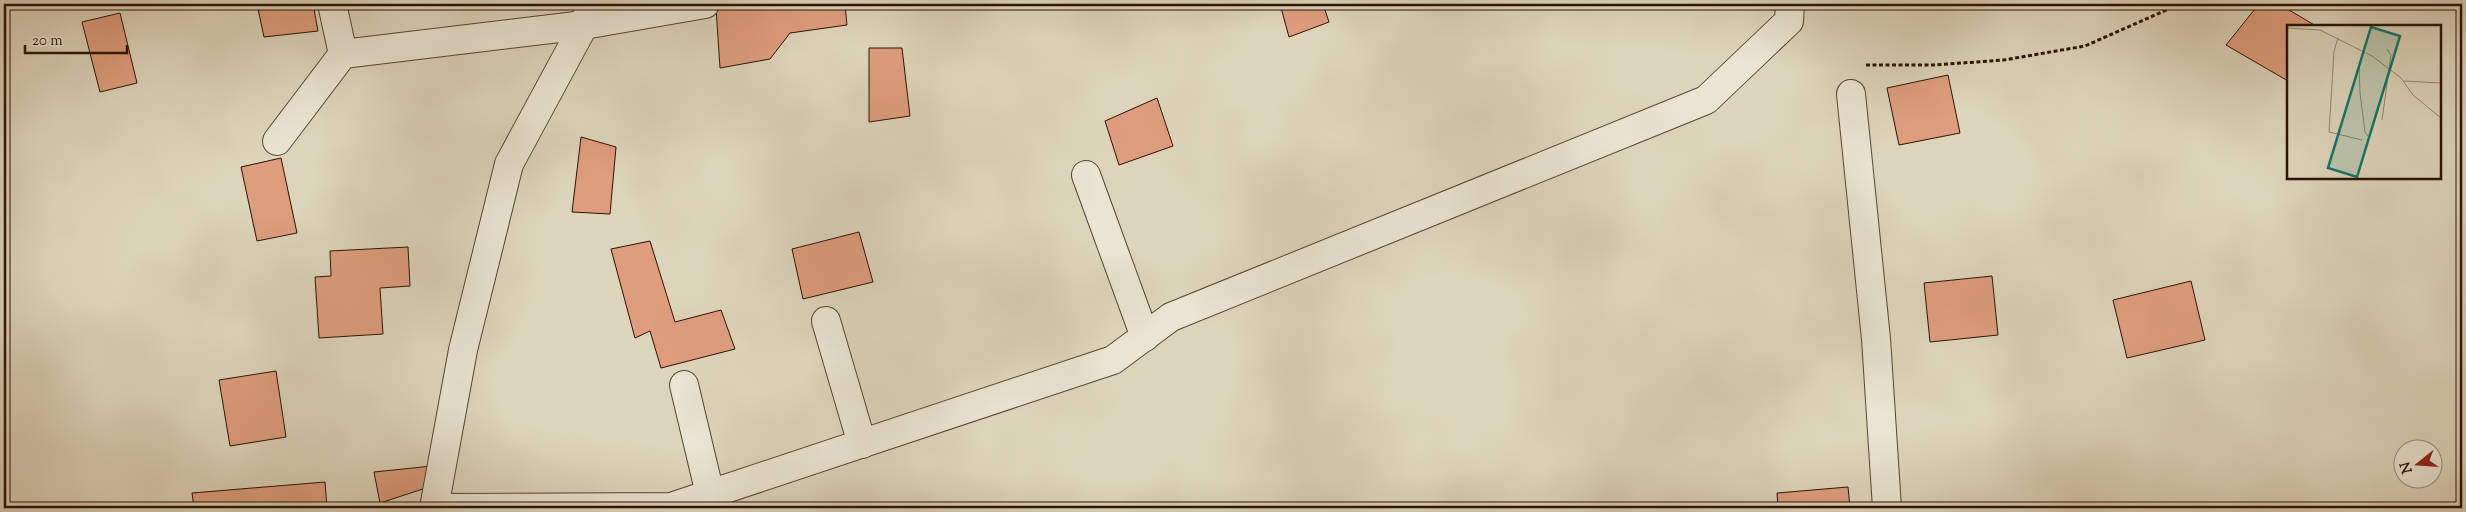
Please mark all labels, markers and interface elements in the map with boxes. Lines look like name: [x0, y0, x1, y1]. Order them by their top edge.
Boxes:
scale bar: [25, 22, 128, 54]
inset map: [2287, 25, 2441, 179]
text: 20 m: [32, 31, 63, 52]
north arrow: [2394, 440, 2444, 490]
text: N: [2396, 459, 2419, 475]

